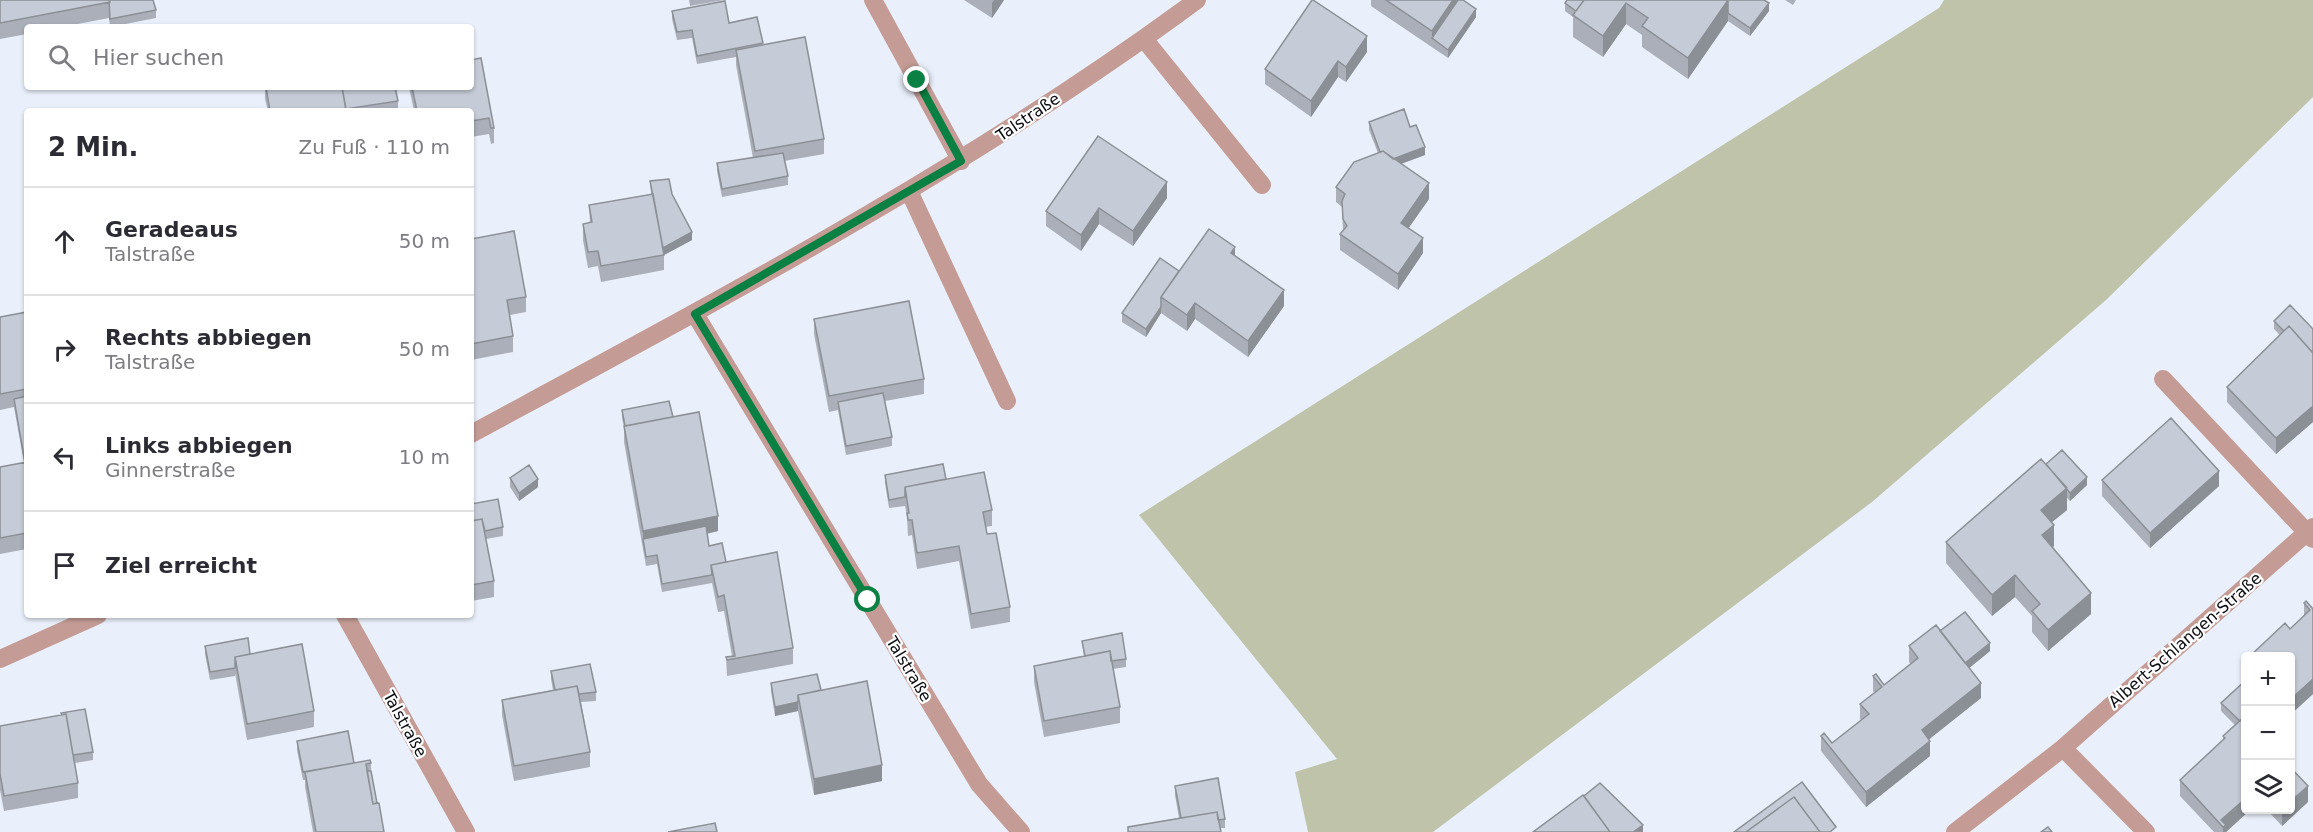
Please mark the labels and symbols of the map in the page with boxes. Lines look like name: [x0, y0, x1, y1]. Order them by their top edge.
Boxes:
route end: [903, 66, 929, 92]
street label: Talstraße: [992, 89, 1063, 146]
street label: Albert-Schlangen-Straße: [2105, 568, 2265, 712]
route start: [854, 586, 880, 612]
street label: Talstraße: [882, 632, 936, 705]
street label: Talstraße: [379, 687, 431, 760]

